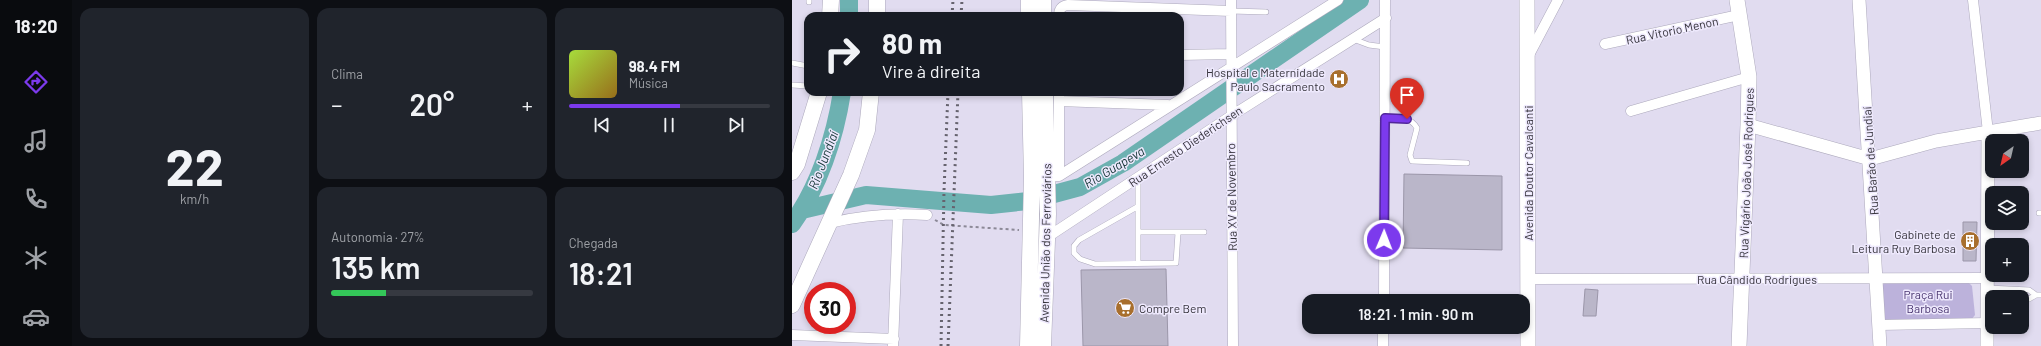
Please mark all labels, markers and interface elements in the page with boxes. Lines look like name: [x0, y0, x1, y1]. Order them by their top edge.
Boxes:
street label: Rua Vitorio Menon: [1625, 13, 1719, 47]
text: 18:20: [14, 15, 58, 37]
text: 80 m: [882, 26, 942, 60]
icon: right: [816, 28, 868, 80]
text: 98.4 FM: [629, 57, 680, 75]
text: Vire à direita: [882, 60, 980, 82]
place label: Hospital e Maternidade Paulo Sacramento: [1206, 65, 1325, 93]
text: Clima: [331, 66, 363, 82]
icon: directions: [22, 68, 50, 96]
hospital icon: Hospital e Maternidade Paulo Sacramento: [1328, 68, 1350, 90]
text: Música: [629, 75, 668, 91]
pin: [1390, 78, 1424, 119]
icon: arrive: [1396, 84, 1418, 106]
text: 20°: [410, 86, 454, 122]
street label: Rua Vigário João José Rodrigues: [1736, 87, 1756, 258]
text: −: [331, 91, 342, 117]
text: +: [522, 91, 533, 117]
street label: Rua Ernesto Diederichsen: [1126, 103, 1244, 189]
street label: Avenida Doutor Cavalcanti: [1521, 105, 1535, 241]
street label: Rua Barão de Jundiaí: [1859, 106, 1881, 216]
icon: previous: [591, 114, 613, 136]
icon: pause: [658, 114, 680, 136]
icon: next: [725, 114, 747, 136]
icon: music: [22, 127, 50, 155]
water label: Rio Jundiaí: [805, 128, 842, 191]
text: 22: [166, 134, 224, 196]
north arrow: [1985, 134, 2029, 178]
map controls: [1985, 134, 2029, 334]
water label: Rio Guapeva: [1081, 143, 1147, 191]
street label: Rua XV de Novembro: [1223, 143, 1239, 251]
street label: Avenida União dos Ferroviários: [1037, 163, 1053, 323]
icon: phone: [22, 185, 50, 213]
button: layers: [1985, 186, 2029, 230]
text: km/h: [180, 191, 209, 207]
position arrow: [1363, 219, 1405, 261]
place label: Gabinete de Leitura Ruy Barbosa: [1851, 227, 1956, 255]
text: Autonomia · 27%: [331, 229, 425, 245]
building icon: Gabinete de Leitura Ruy Barbosa: [1959, 230, 1981, 252]
text: Chegada: [569, 235, 618, 251]
button: +: [1985, 238, 2029, 282]
icon: climate: [22, 244, 50, 272]
text: 135 km: [331, 249, 420, 285]
text: 18:21: [569, 255, 633, 291]
street label: Rua Cândido Rodrigues: [1697, 272, 1817, 286]
speed limit sign: 30: [804, 282, 856, 334]
park label: Praça Rui Barbosa: [1903, 287, 1953, 315]
button: −: [1985, 290, 2029, 334]
supermarket icon: Compre Bem: [1114, 297, 1136, 319]
place label: Compre Bem: [1139, 301, 1206, 315]
icon: car: [22, 303, 50, 331]
text: 18:21 · 1 min · 90 m: [1358, 305, 1474, 323]

